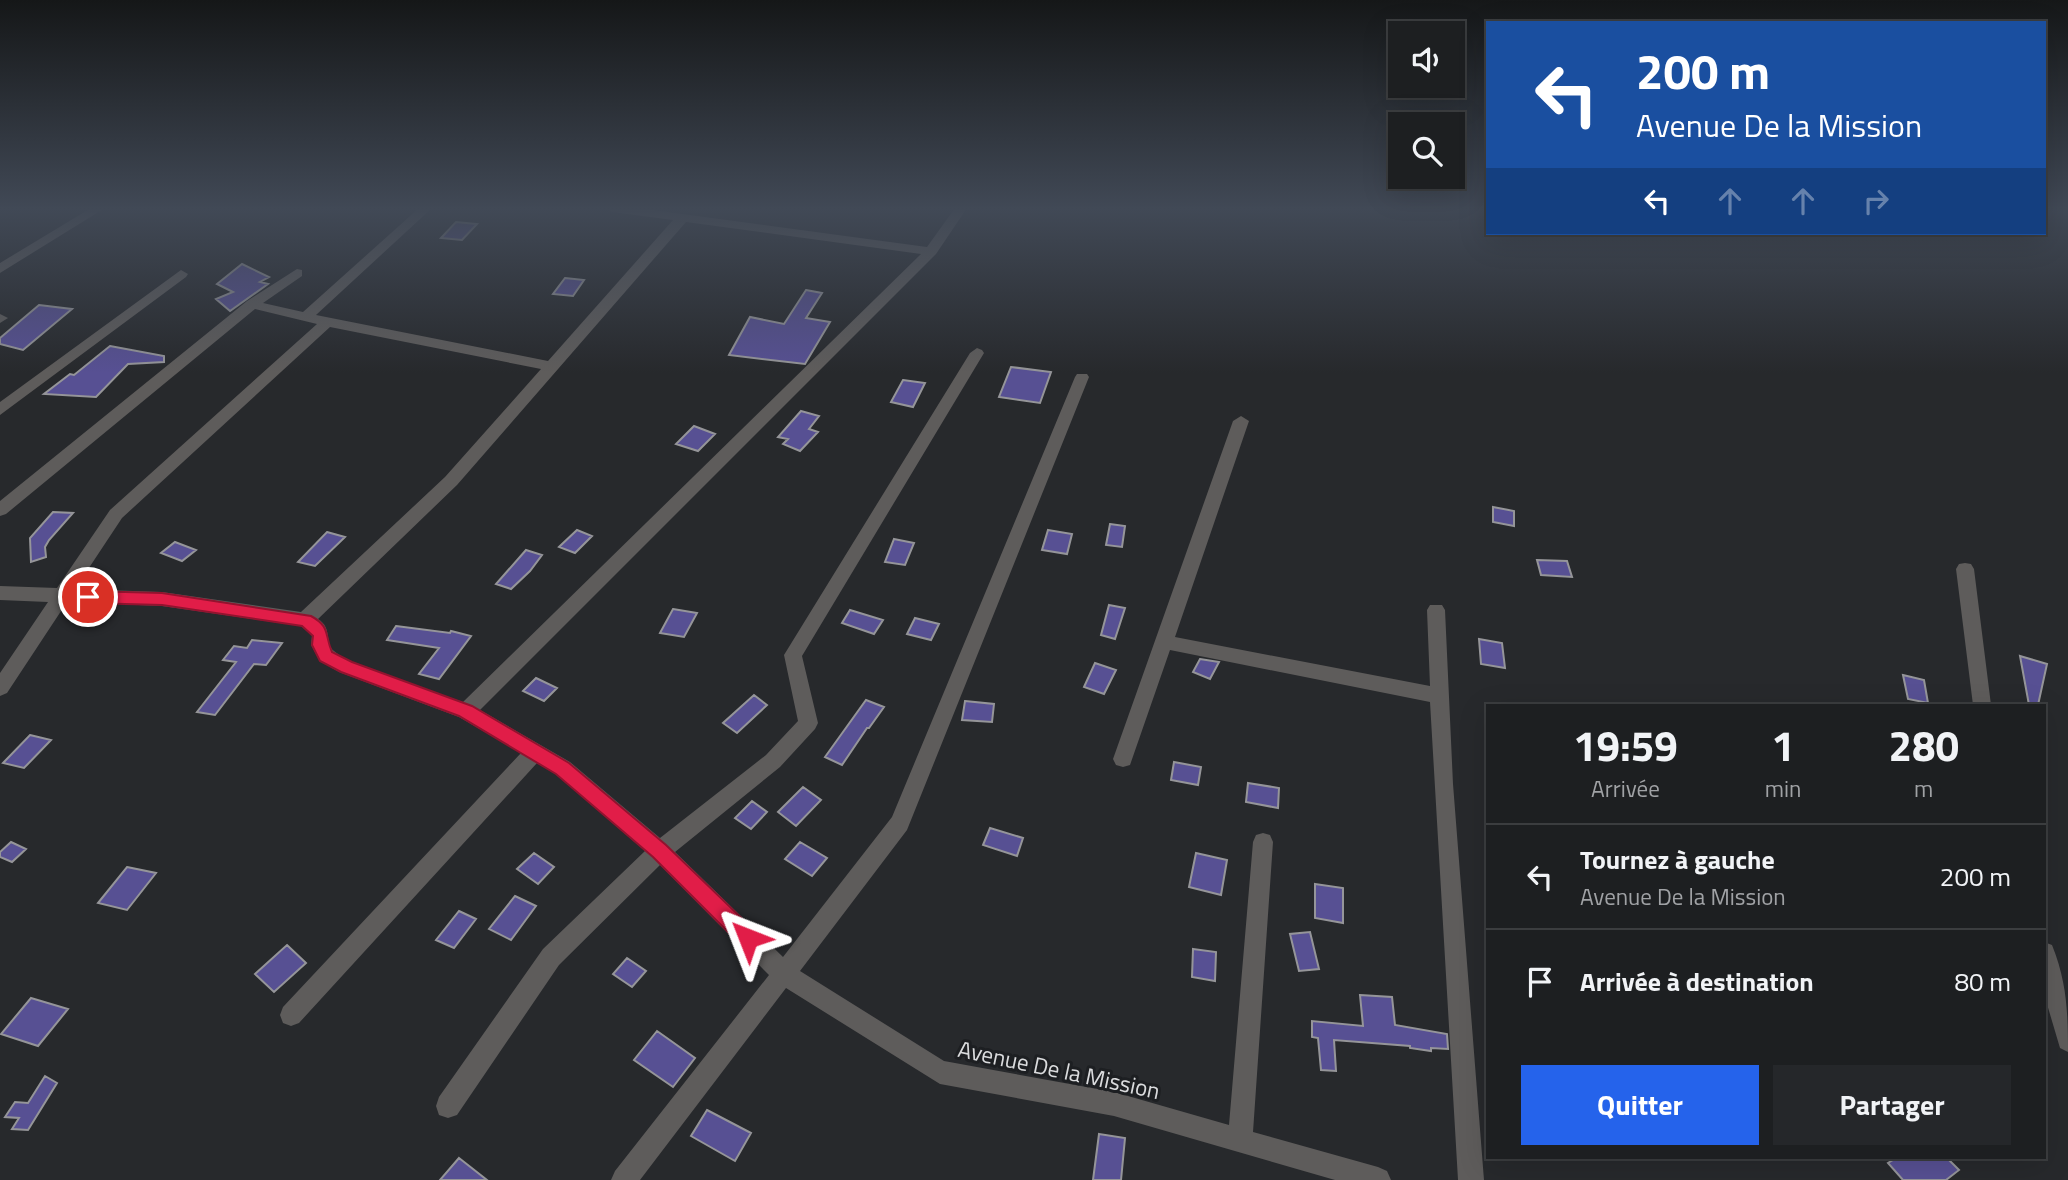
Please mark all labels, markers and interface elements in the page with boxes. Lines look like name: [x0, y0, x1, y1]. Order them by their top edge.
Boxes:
map controls: [1388, 21, 1465, 189]
button: sound: [1388, 21, 1465, 98]
text: 200 m: [1636, 33, 1770, 108]
icon: left: [1521, 49, 1612, 140]
text: Avenue De la Mission: [1636, 101, 1922, 149]
button: search: [1388, 112, 1465, 189]
icon: left: [1638, 182, 1676, 220]
icon: ahead: [1711, 182, 1749, 220]
icon: ahead: [1784, 182, 1822, 220]
icon: right: [1857, 182, 1895, 220]
pin: [58, 567, 118, 627]
icon: arrive: [69, 578, 107, 616]
text: 19:59: [1573, 713, 1678, 777]
text: 1: [1771, 713, 1795, 777]
text: 280: [1888, 713, 1959, 777]
text: Arrivée: [1591, 771, 1660, 806]
text: min: [1765, 771, 1801, 806]
text: m: [1914, 771, 1933, 806]
text: Tournez à gauche: [1580, 840, 1775, 879]
text: 200 m: [1940, 857, 2011, 896]
icon: left: [1521, 858, 1559, 896]
text: Avenue De la Mission: [1580, 879, 1786, 914]
position arrow: [711, 901, 785, 975]
text: Arrivée à destination: [1580, 962, 1814, 1001]
text: 80 m: [1954, 962, 2011, 1001]
icon: arrive: [1521, 963, 1559, 1001]
street label: Avenue De la Mission: [955, 1031, 1163, 1108]
button: Quitter: [1521, 1065, 1759, 1145]
button: Partager: [1773, 1065, 2011, 1145]

